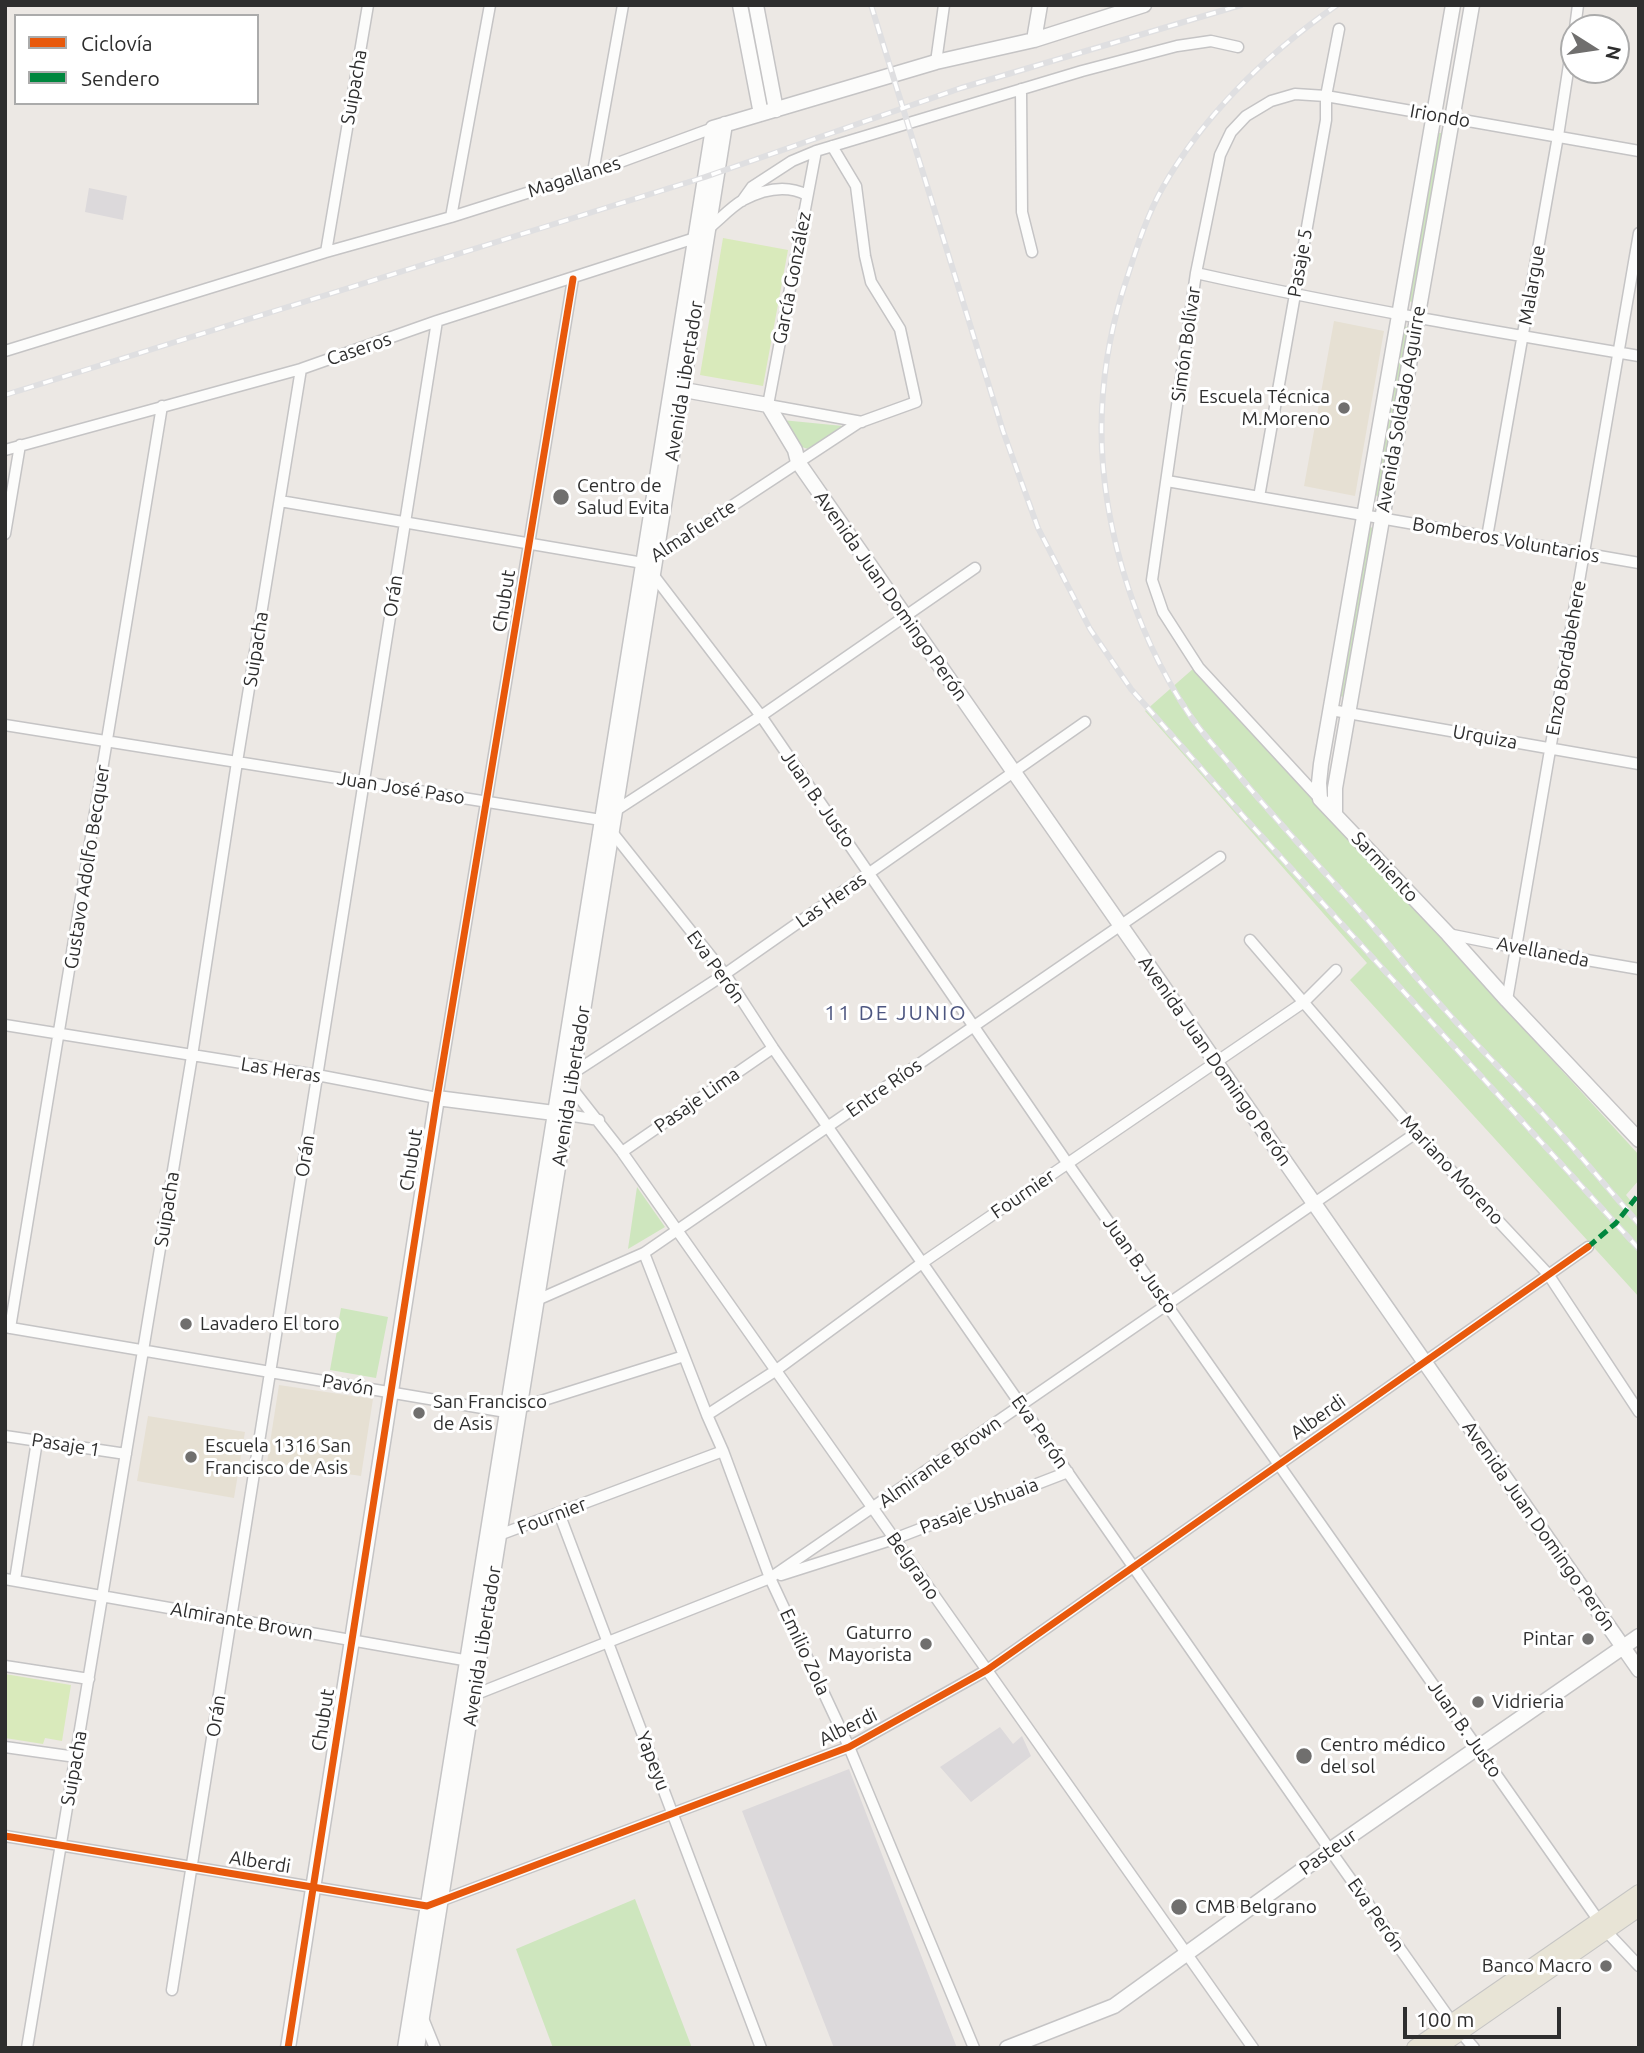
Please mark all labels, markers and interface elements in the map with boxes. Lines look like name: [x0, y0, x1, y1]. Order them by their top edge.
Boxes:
legend: [14, 14, 259, 105]
north arrow: [1560, 14, 1630, 84]
text: Ciclovía: [81, 31, 153, 55]
text: N: [1601, 44, 1626, 62]
street label: Suipacha: [336, 48, 372, 126]
text: Sendero: [81, 66, 160, 90]
street label: Iriondo: [1408, 99, 1472, 133]
street label: Magallanes: [525, 151, 623, 203]
street label: García González: [768, 210, 816, 346]
street label: Pasaje 5: [1283, 227, 1317, 299]
street label: Malargue: [1514, 243, 1550, 327]
street label: Simón Bolívar: [1167, 285, 1205, 403]
street label: Avenida Libertador: [660, 299, 708, 463]
street label: Avenida Soldado Aguirre: [1372, 304, 1430, 514]
street label: Caseros: [324, 327, 394, 371]
place label: Escuela Técnica M.Moreno: [1199, 386, 1330, 430]
marker: Escuela Técnica M.Moreno: [1336, 400, 1352, 416]
place label: Centro de Salud Evita: [577, 475, 670, 519]
marker: Centro de Salud Evita: [551, 487, 571, 507]
street label: Avenida Juan Domingo Perón: [810, 487, 972, 705]
street label: Almafuerte: [646, 495, 740, 567]
street label: Bomberos Voluntarios: [1411, 512, 1601, 568]
street label: Chubut: [488, 568, 520, 634]
street label: Orán: [378, 573, 408, 619]
street label: Enzo Bordabehere: [1541, 579, 1591, 737]
street label: Suipacha: [239, 610, 273, 688]
street label: Urquiza: [1451, 720, 1519, 754]
street label: Juan B. Justo: [776, 746, 860, 852]
street label: Gustavo Adolfo Becquer: [60, 763, 114, 971]
street label: Juan José Paso: [335, 767, 467, 809]
street label: Sarmiento: [1347, 827, 1423, 907]
street label: Las Heras: [791, 867, 871, 933]
street label: Eva Perón: [682, 926, 750, 1008]
street label: Avellaneda: [1495, 932, 1591, 972]
street label: Avenida Juan Domingo Perón: [1134, 952, 1296, 1170]
district label: 11 DE JUNIO: [826, 1000, 966, 1026]
street label: Avenida Libertador: [547, 1004, 595, 1168]
street label: Las Heras: [239, 1052, 323, 1088]
street label: Entre Ríos: [842, 1054, 926, 1122]
street label: Pasaje Lima: [650, 1062, 744, 1138]
street label: Mariano Moreno: [1395, 1111, 1509, 1229]
street label: Chubut: [395, 1127, 427, 1193]
street label: Orán: [290, 1133, 320, 1179]
street label: Fournier: [987, 1164, 1059, 1224]
street label: Suipacha: [150, 1170, 184, 1248]
street label: Juan B. Justo: [1098, 1212, 1182, 1318]
place label: Lavadero El toro: [200, 1313, 340, 1335]
marker: Lavadero El toro: [178, 1316, 194, 1332]
street label: Pavón: [320, 1369, 376, 1401]
street label: Alberdi: [1286, 1390, 1350, 1444]
place label: San Francisco de Asis: [433, 1391, 547, 1435]
street label: Eva Perón: [1006, 1391, 1074, 1473]
marker: San Francisco de Asis: [411, 1405, 427, 1421]
street label: Almirante Brown: [874, 1411, 1006, 1513]
street label: Avenida Juan Domingo Perón: [1458, 1417, 1620, 1635]
street label: Pasaje 1: [30, 1428, 102, 1462]
place label: Escuela 1316 San Francisco de Asis: [205, 1435, 351, 1479]
marker: Escuela 1316 San Francisco de Asis: [183, 1449, 199, 1465]
street label: Pasaje Ushuaia: [916, 1473, 1042, 1539]
street label: Fournier: [514, 1492, 590, 1540]
street label: Belgrano: [881, 1528, 945, 1604]
street label: Avenida Libertador: [458, 1564, 506, 1728]
street label: Almirante Brown: [169, 1597, 315, 1645]
street label: Emilio Zola: [775, 1605, 835, 1699]
place label: Gaturro Mayorista: [828, 1622, 912, 1666]
place label: Pintar: [1523, 1628, 1574, 1650]
marker: Pintar: [1580, 1631, 1596, 1647]
marker: Gaturro Mayorista: [918, 1636, 934, 1652]
street label: Juan B. Justo: [1423, 1676, 1507, 1782]
street label: Chubut: [307, 1687, 339, 1753]
place label: Vidrieria: [1492, 1691, 1564, 1713]
street label: Orán: [201, 1693, 231, 1739]
marker: Vidrieria: [1470, 1694, 1486, 1710]
street label: Alberdi: [815, 1703, 881, 1751]
street label: Yapeyu: [631, 1728, 675, 1794]
street label: Suipacha: [56, 1729, 92, 1807]
place label: Centro médico del sol: [1320, 1734, 1446, 1778]
marker: Centro médico del sol: [1294, 1746, 1314, 1766]
street label: Pasteur: [1295, 1824, 1361, 1880]
street label: Alberdi: [228, 1846, 292, 1878]
street label: Eva Perón: [1342, 1874, 1410, 1956]
place label: CMB Belgrano: [1195, 1896, 1317, 1918]
marker: CMB Belgrano: [1169, 1897, 1189, 1917]
place label: Banco Macro: [1482, 1955, 1592, 1977]
marker: Banco Macro: [1598, 1958, 1614, 1974]
scale bar: [1406, 1994, 1564, 2038]
text: 100 m: [1416, 2007, 1474, 2031]

